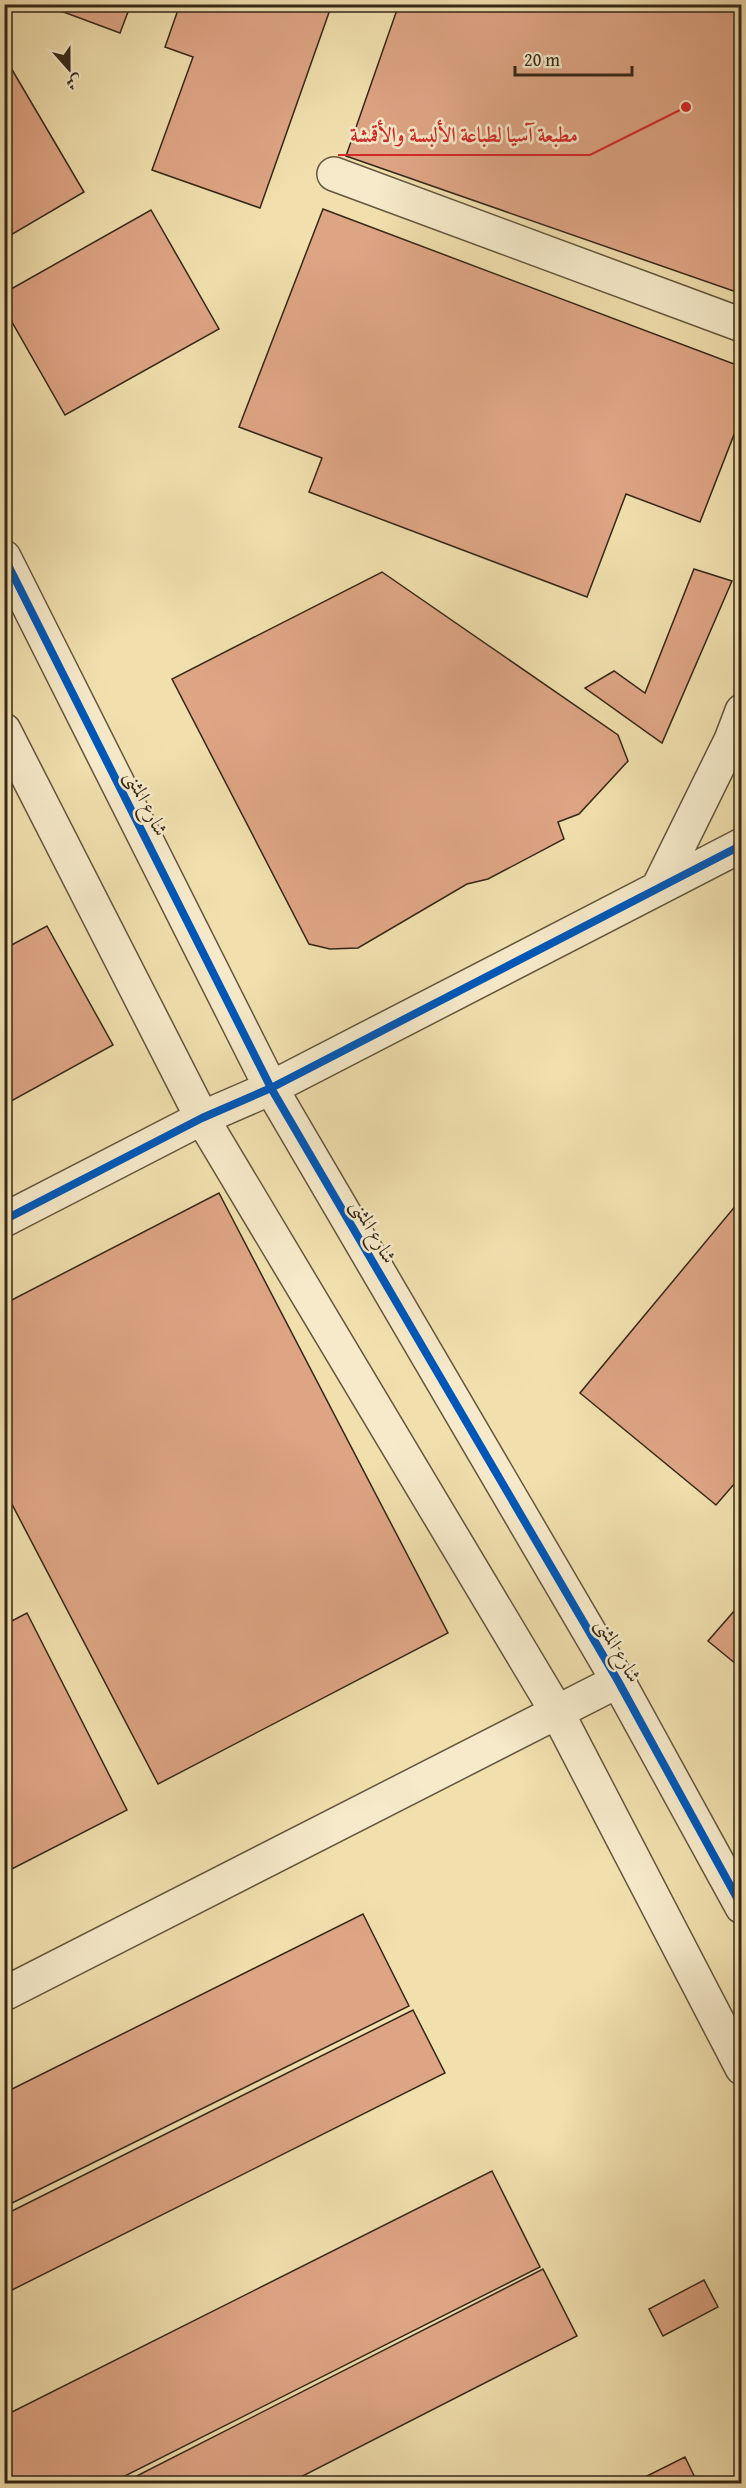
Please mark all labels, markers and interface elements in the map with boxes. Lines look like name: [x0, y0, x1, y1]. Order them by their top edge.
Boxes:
north arrow: [39, 39, 99, 99]
scale bar: [515, 39, 632, 77]
text: 20 m: [524, 46, 560, 73]
text: ش: [63, 69, 86, 97]
callout: مطبعة آسيا لطباعة الألبسة والأقمشة: [338, 116, 590, 155]
text: مطبعة آسيا لطباعة الألبسة والأقمشة: [350, 119, 578, 150]
street label: شارع المثنى: [115, 765, 176, 842]
street label: شارع المثنى: [341, 1193, 404, 1270]
street label: شارع المثنى: [586, 1612, 649, 1689]

